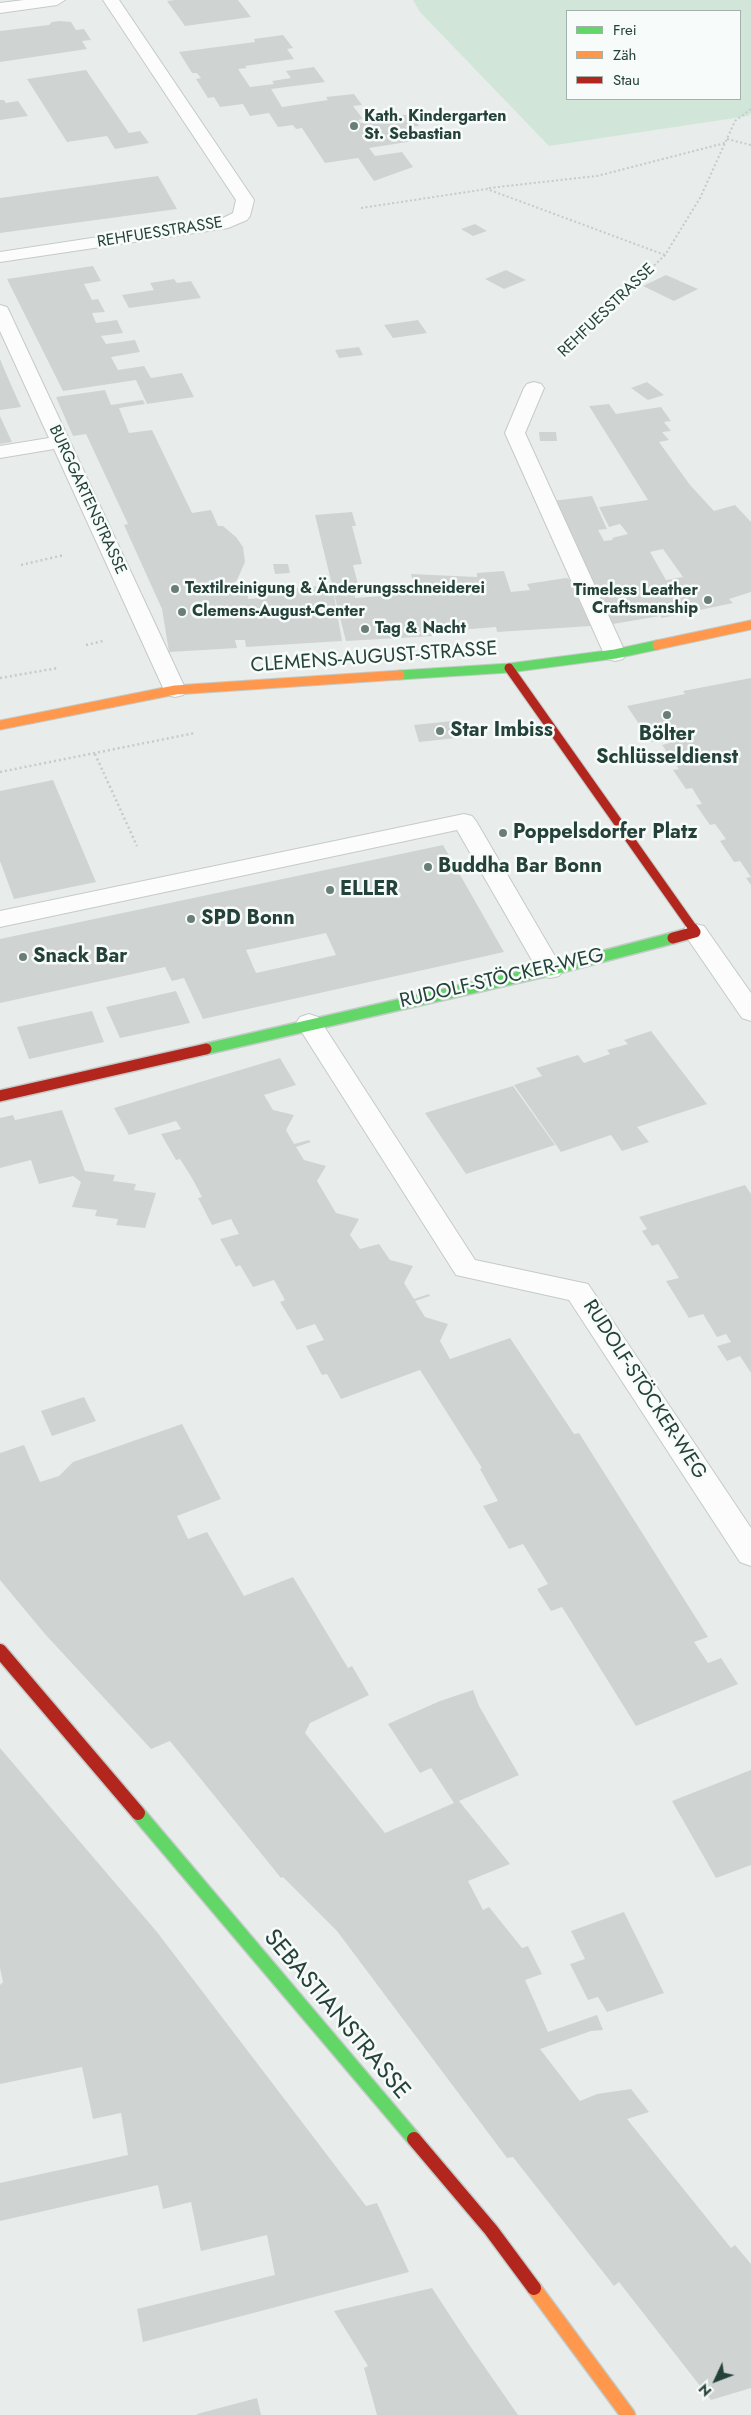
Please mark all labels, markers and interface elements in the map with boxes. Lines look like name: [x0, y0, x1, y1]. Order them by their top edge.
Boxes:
legend: [566, 10, 741, 100]
text: Frei: [613, 19, 637, 41]
text: Zäh: [613, 44, 636, 66]
text: Stau: [613, 69, 640, 91]
place label: Kath. Kindergarten St. Sebastian: [364, 107, 507, 145]
marker: Kath. Kindergarten St. Sebastian: [348, 120, 360, 132]
street label: REHFUESSTRASSE: [96, 214, 224, 252]
street label: REHFUESSTRASSE: [555, 260, 659, 362]
street label: BURGGARTENSTRASSE: [44, 422, 130, 578]
place label: Textilreinigung & Änderungsschneiderei: [185, 579, 485, 599]
place label: Timeless Leather Craftsmanship: [573, 581, 698, 619]
marker: Textilreinigung & Änderungsschneiderei: [169, 583, 181, 595]
marker: Timeless Leather Craftsmanship: [702, 594, 714, 606]
place label: Clemens-August-Center: [192, 602, 365, 622]
marker: Clemens-August-Center: [176, 606, 188, 618]
place label: Tag & Nacht: [375, 619, 466, 639]
marker: Tag & Nacht: [359, 623, 371, 635]
street label: CLEMENS-AUGUST-STRASSE: [250, 637, 498, 679]
marker: Bölter Schlüsseldienst: [661, 709, 673, 721]
place label: Star Imbiss: [450, 719, 553, 743]
place label: Bölter Schlüsseldienst: [596, 723, 738, 770]
marker: Star Imbiss: [434, 725, 446, 737]
place label: Poppelsdorfer Platz: [513, 821, 698, 845]
marker: Poppelsdorfer Platz: [497, 827, 509, 839]
place label: Buddha Bar Bonn: [438, 855, 602, 879]
marker: Buddha Bar Bonn: [422, 861, 434, 873]
place label: ELLER: [340, 878, 398, 902]
marker: ELLER: [324, 884, 336, 896]
place label: SPD Bonn: [201, 907, 295, 931]
marker: SPD Bonn: [185, 913, 197, 925]
street label: RUDOLF-STÖCKER-WEG: [397, 944, 607, 1014]
place label: Snack Bar: [33, 945, 127, 969]
marker: Snack Bar: [17, 951, 29, 963]
street label: RUDOLF-STÖCKER-WEG: [577, 1296, 711, 1484]
street label: SEBASTIANSTRASSE: [257, 1924, 415, 2106]
north arrow: [691, 2355, 741, 2405]
text: N: [694, 2379, 716, 2401]

